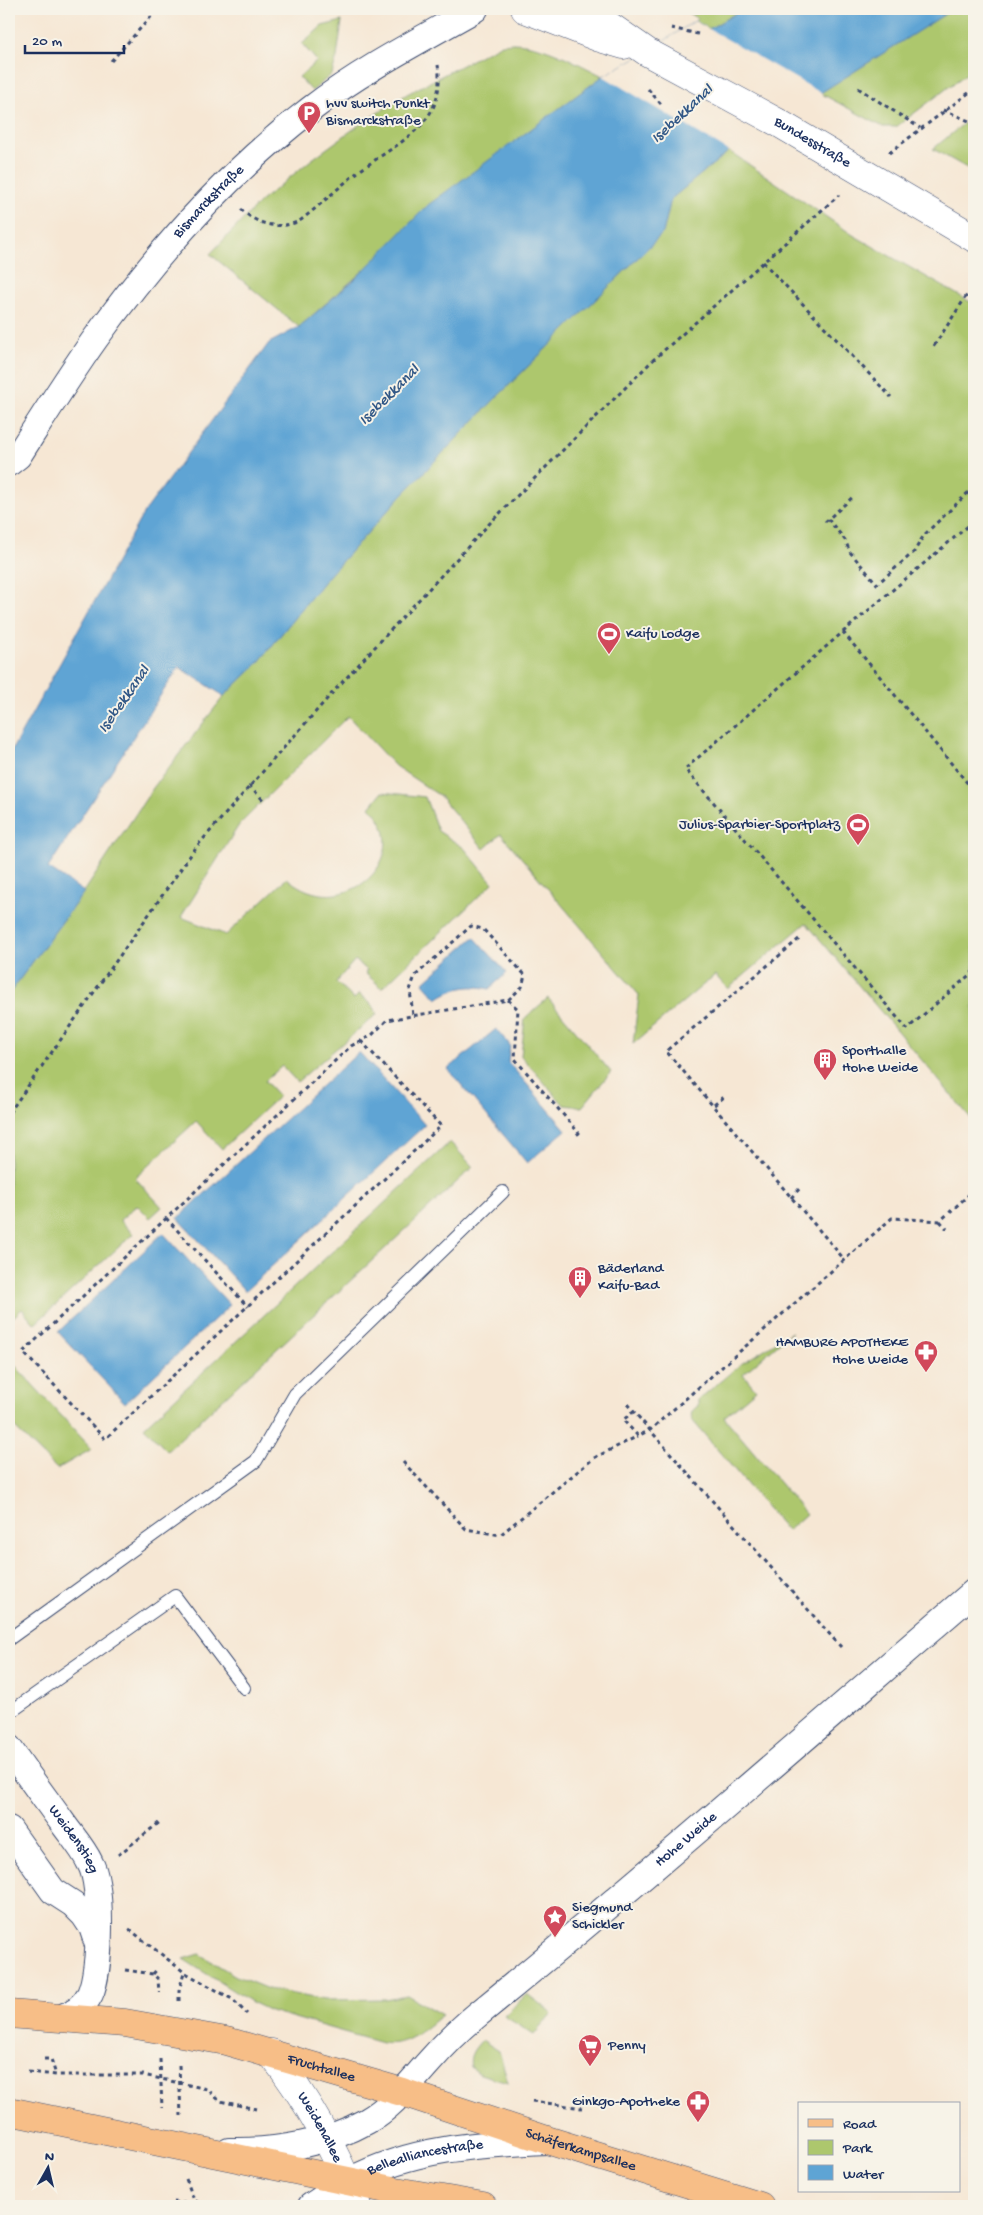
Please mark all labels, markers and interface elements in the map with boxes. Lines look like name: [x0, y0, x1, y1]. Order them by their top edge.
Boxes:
scale bar: [25, 22, 124, 54]
text: 20 m: [32, 33, 62, 51]
water label: Isebekkanal: [648, 81, 719, 148]
place label: hvv switch Punkt Bismarckstraße: [325, 95, 431, 130]
parking icon: hvv switch Punkt Bismarckstraße: [296, 100, 322, 134]
street label: Bundesstraße: [770, 113, 854, 172]
street label: Bismarckstraße: [169, 161, 248, 243]
water label: Isebekkanal: [356, 361, 425, 430]
sports icon: Kaifu Lodge: [596, 621, 622, 655]
place label: Kaifu Lodge: [626, 625, 700, 643]
water label: Isebekkanal: [95, 661, 156, 737]
sports icon: Julius-Sparbier-Sportplatz: [845, 812, 871, 846]
place label: Julius-Sparbier-Sportplatz: [679, 816, 840, 834]
place label: Sporthalle Hohe Weide: [842, 1042, 918, 1077]
building icon: Sporthalle Hohe Weide: [812, 1047, 838, 1081]
place label: Bäderland Kaifu-Bad: [597, 1260, 665, 1295]
building icon: Bäderland Kaifu-Bad: [567, 1265, 593, 1299]
place label: HAMBURG APOTHEKE Hohe Weide: [776, 1334, 909, 1369]
pharmacy icon: HAMBURG APOTHEKE Hohe Weide: [913, 1339, 939, 1373]
street label: Weidenstieg: [44, 1802, 102, 1876]
street label: Hohe Weide: [652, 1808, 721, 1871]
place label: Siegmund Schickler: [572, 1899, 633, 1934]
place icon: Siegmund Schickler: [542, 1904, 568, 1938]
supermarket icon: Penny: [577, 2033, 603, 2067]
place label: Penny: [607, 2037, 646, 2055]
street label: Fruchtallee: [284, 2050, 357, 2087]
street label: Weidenallee: [293, 2089, 346, 2166]
pharmacy icon: Ginkgo-Apotheke: [685, 2089, 711, 2123]
place label: Ginkgo-Apotheke: [572, 2093, 680, 2111]
legend: [798, 2102, 960, 2192]
text: Road: [843, 2116, 877, 2134]
street label: Schäferkampsallee: [523, 2124, 638, 2176]
street label: Bellealliancestraße: [364, 2136, 484, 2180]
text: Park: [842, 2140, 873, 2158]
north arrow: [22, 2142, 72, 2192]
text: N: [44, 2149, 55, 2167]
text: Water: [843, 2166, 885, 2184]

